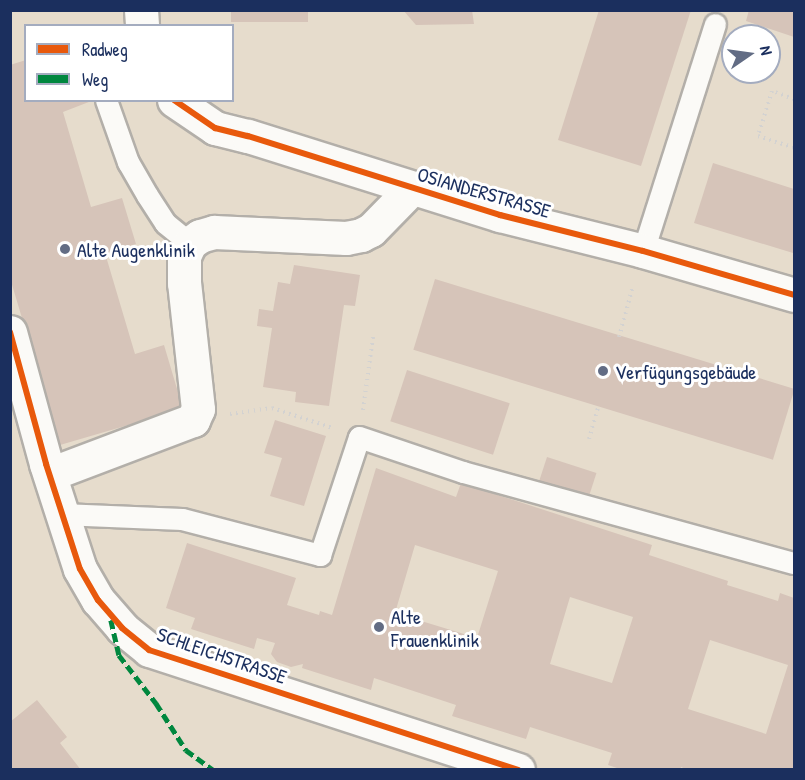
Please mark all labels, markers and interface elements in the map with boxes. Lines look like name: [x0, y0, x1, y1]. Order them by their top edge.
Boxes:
legend: [24, 24, 234, 102]
north arrow: [721, 24, 781, 84]
text: Radweg: [82, 37, 128, 62]
text: N: [755, 44, 778, 57]
text: Weg: [82, 67, 108, 92]
street label: OSIANDERSTRASSE: [415, 162, 553, 222]
place label: Alte Augenklinik: [77, 237, 195, 261]
marker: Alte Augenklinik: [58, 242, 72, 256]
place label: Verfügungsgebäude: [615, 359, 756, 383]
marker: Verfügungsgebäude: [596, 364, 610, 378]
place label: Alte Frauenklinik: [391, 604, 479, 651]
marker: Alte Frauenklinik: [372, 620, 386, 634]
street label: SCHLEICHSTRASSE: [154, 622, 290, 688]

